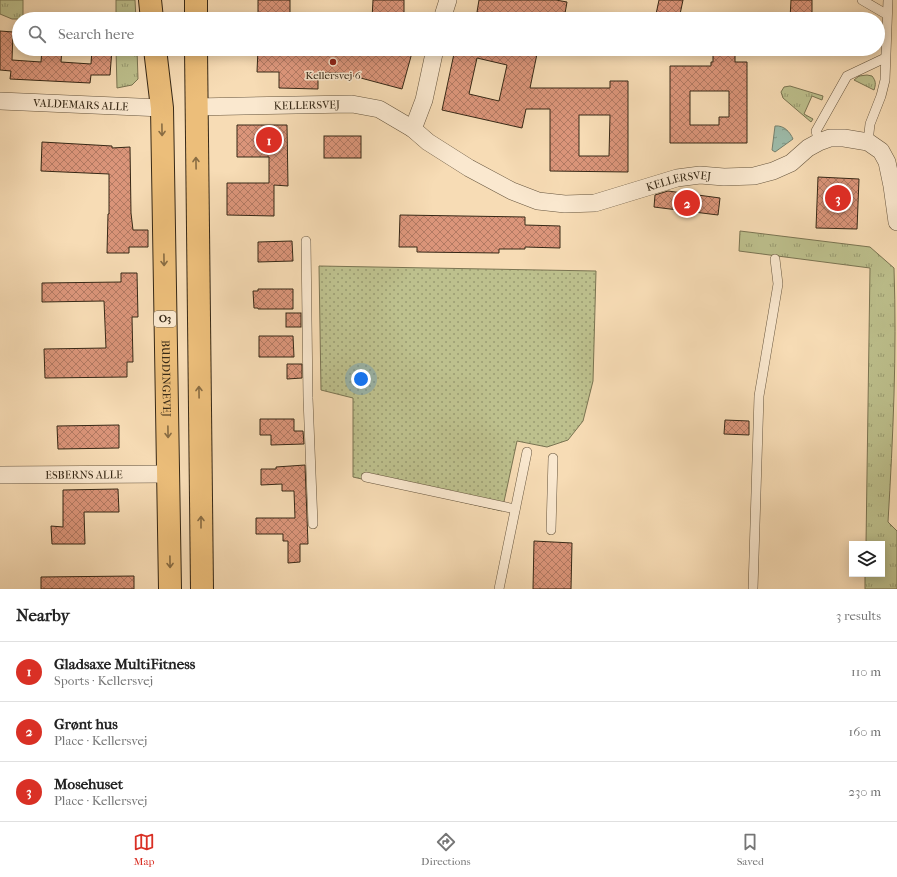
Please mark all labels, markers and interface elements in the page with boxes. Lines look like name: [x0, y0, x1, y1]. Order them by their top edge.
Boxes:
search box: [12, 12, 885, 56]
icon: search: [26, 23, 48, 45]
text: Search here: [58, 25, 134, 43]
marker: Kellersvej 6: [328, 57, 338, 67]
place label: Kellersvej 6: [305, 69, 361, 82]
street label: VALDEMARS ALLE: [32, 96, 129, 113]
street label: KELLERSVEJ: [274, 98, 340, 112]
one-way arrow: [158, 123, 166, 136]
pin: 1: [256, 125, 282, 155]
one-way arrow: [192, 157, 200, 170]
street label: KELLERSVEJ: [644, 168, 712, 194]
pin: 3: [825, 183, 851, 213]
pin: 2: [674, 188, 700, 218]
one-way arrow: [160, 253, 168, 266]
road number: O3: [154, 311, 176, 327]
street label: BUDDINGEVEJ: [159, 340, 174, 417]
your location: [351, 369, 371, 389]
one-way arrow: [196, 386, 203, 399]
one-way arrow: [164, 425, 172, 438]
street label: ESBERNS ALLE: [45, 468, 123, 481]
one-way arrow: [198, 516, 205, 529]
map controls: [849, 541, 885, 577]
button: layers: [849, 541, 885, 577]
one-way arrow: [166, 555, 174, 568]
text: Nearby: [16, 605, 70, 625]
text: 3 results: [836, 608, 881, 623]
text: Gladsaxe MultiFitness: [54, 655, 195, 673]
text: 1: [27, 664, 31, 679]
text: 110 m: [851, 664, 881, 679]
text: Sports · Kellersvej: [54, 673, 153, 688]
text: Grønt hus: [54, 715, 118, 733]
text: 2: [26, 724, 32, 739]
text: 160 m: [849, 724, 881, 739]
text: Place · Kellersvej: [54, 733, 147, 748]
text: Mosehuset: [54, 775, 123, 793]
text: 3: [26, 784, 32, 799]
text: 230 m: [848, 784, 881, 799]
text: Place · Kellersvej: [54, 793, 147, 808]
tab: Map: [133, 831, 155, 868]
tab: Directions: [421, 831, 471, 868]
tab: Saved: [737, 831, 764, 868]

